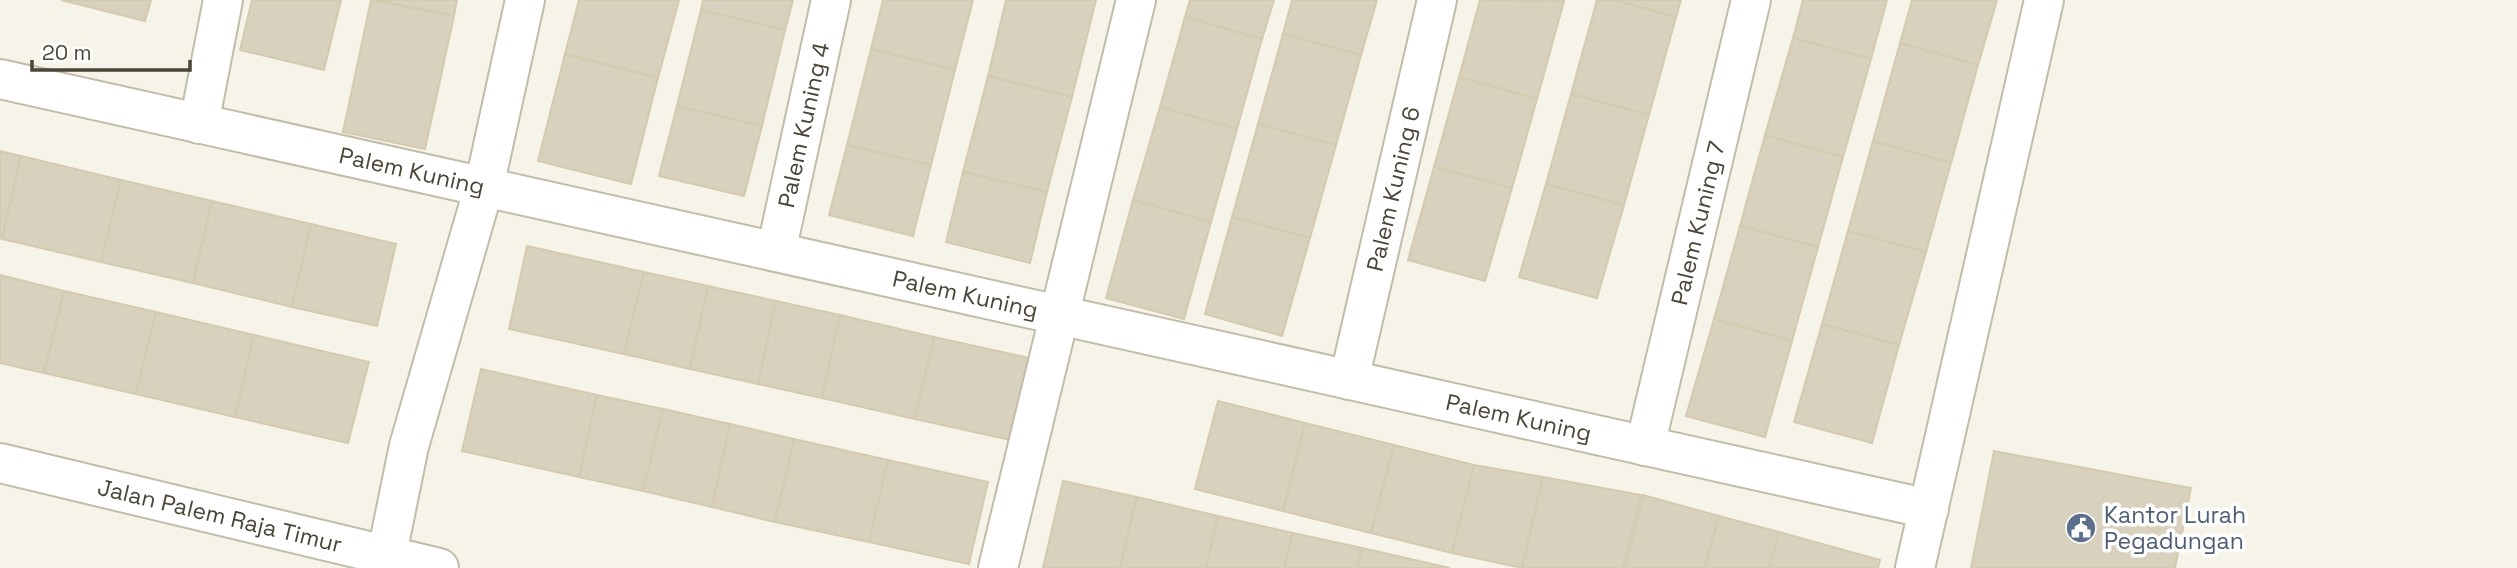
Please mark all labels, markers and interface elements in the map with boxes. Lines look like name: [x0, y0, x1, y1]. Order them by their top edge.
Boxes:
scale bar: [32, 28, 189, 72]
text: 20 m: [42, 39, 92, 66]
street label: Palem Kuning 4: [771, 39, 836, 211]
street label: Palem Kuning 6: [1360, 104, 1427, 274]
street label: Palem Kuning 7: [1664, 138, 1732, 308]
street label: Palem Kuning: [336, 140, 488, 202]
street label: Palem Kuning: [890, 263, 1041, 325]
street label: Palem Kuning: [1443, 387, 1594, 448]
street label: Jalan Palem Raja Timur: [95, 472, 345, 559]
place label: Kantor Lurah Pegadungan: [2104, 500, 2246, 556]
public building icon: Kantor Lurah Pegadungan: [2064, 511, 2098, 545]

